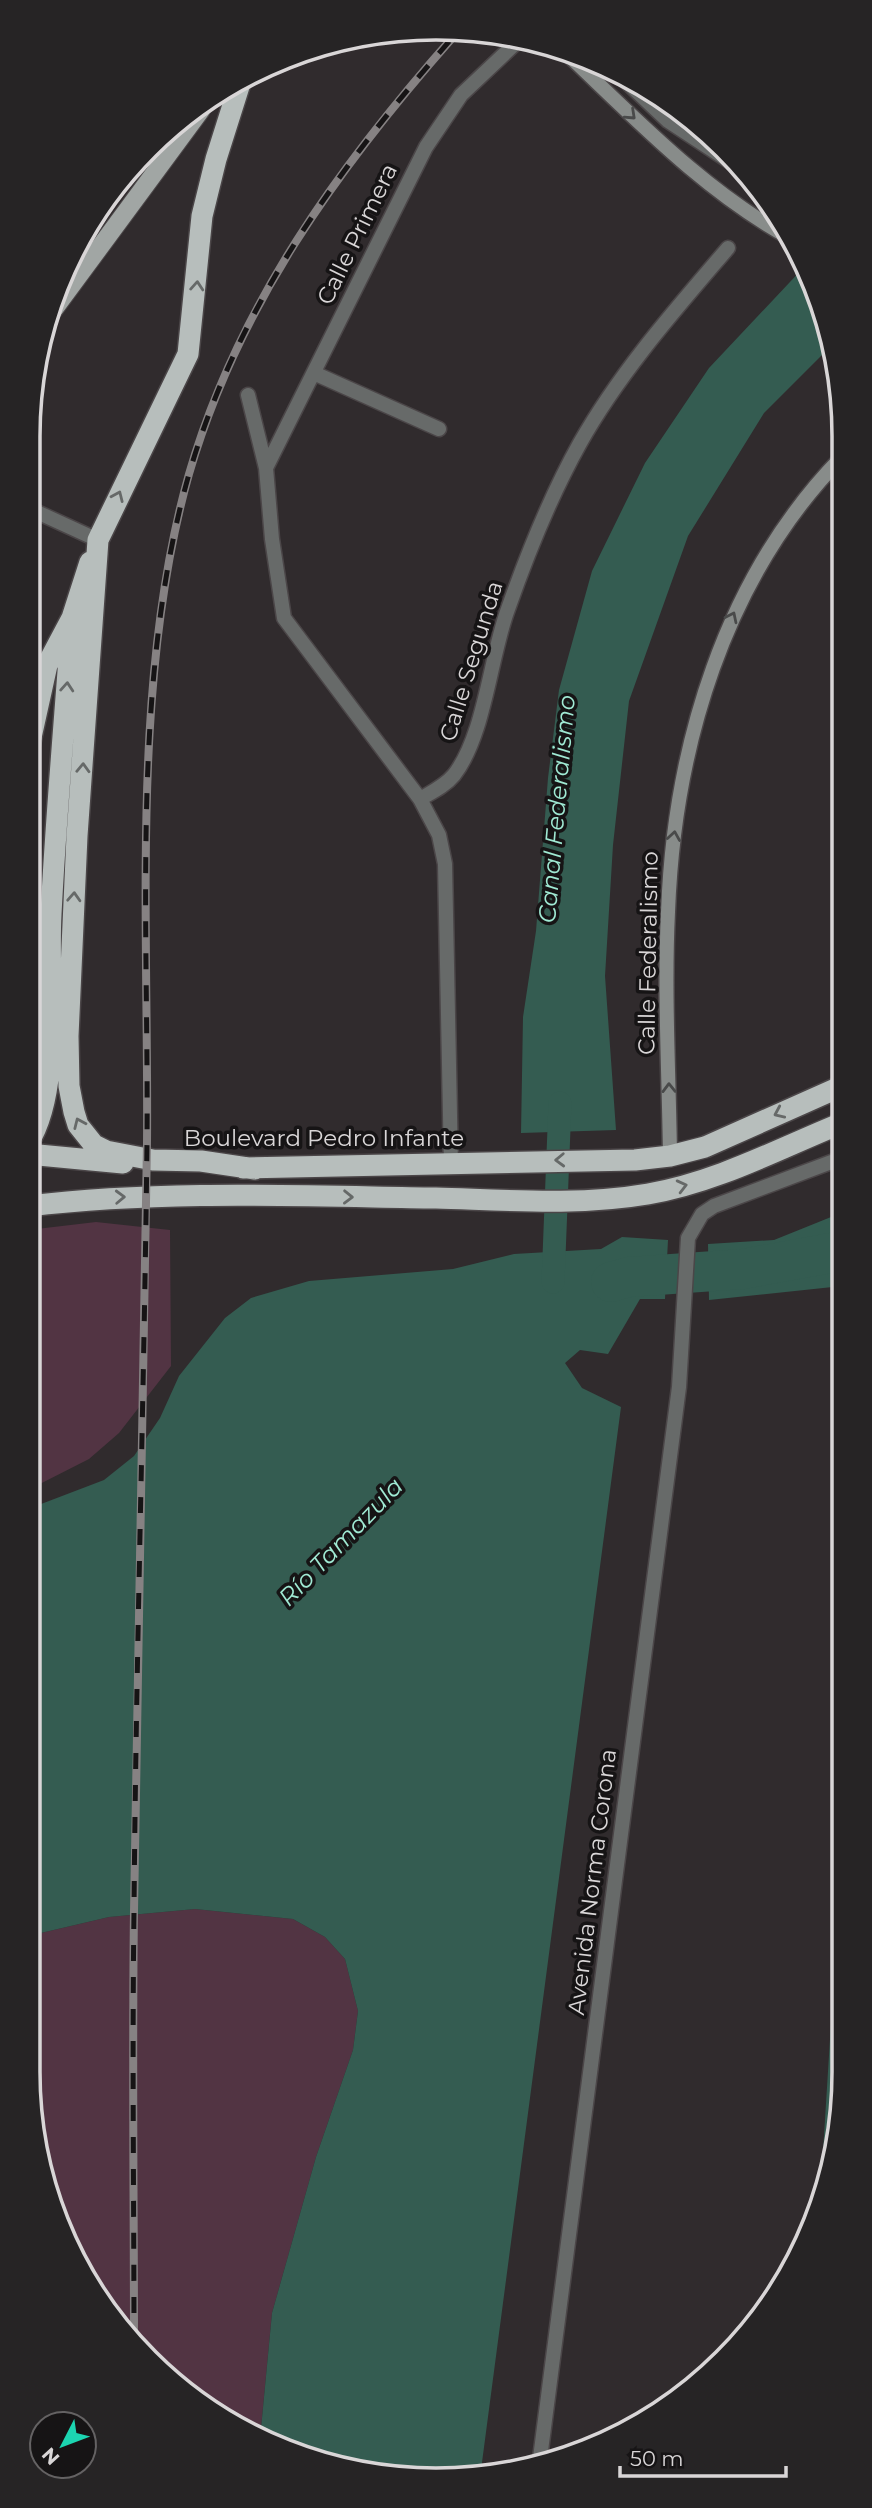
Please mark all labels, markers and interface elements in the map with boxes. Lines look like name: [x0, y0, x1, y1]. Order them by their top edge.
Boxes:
one-way arrow: [623, 106, 636, 119]
street label: Calle Primera: [311, 159, 403, 309]
one-way arrow: [189, 280, 204, 291]
one-way arrow: [110, 491, 124, 503]
street label: Calle Segunda: [433, 578, 509, 744]
one-way arrow: [724, 612, 738, 624]
one-way arrow: [59, 682, 74, 693]
water label: Canal Federalismo: [532, 694, 581, 924]
one-way arrow: [75, 762, 90, 773]
one-way arrow: [667, 830, 682, 842]
street label: Calle Federalismo: [632, 851, 664, 1055]
one-way arrow: [67, 892, 82, 903]
one-way arrow: [661, 1082, 677, 1092]
one-way arrow: [774, 1105, 787, 1119]
one-way arrow: [73, 1118, 87, 1130]
street label: Boulevard Pedro Infante: [184, 1124, 464, 1152]
one-way arrow: [555, 1153, 566, 1168]
one-way arrow: [676, 1180, 688, 1194]
one-way arrow: [115, 1189, 126, 1204]
one-way arrow: [343, 1189, 353, 1205]
water label: Río Tamazula: [272, 1472, 409, 1612]
street label: Avenida Norma Corona: [562, 1747, 622, 2017]
north arrow: [28, 2410, 98, 2480]
scale bar: [620, 2434, 786, 2478]
text: N: [37, 2443, 64, 2469]
text: 50 m: [630, 2446, 684, 2471]

